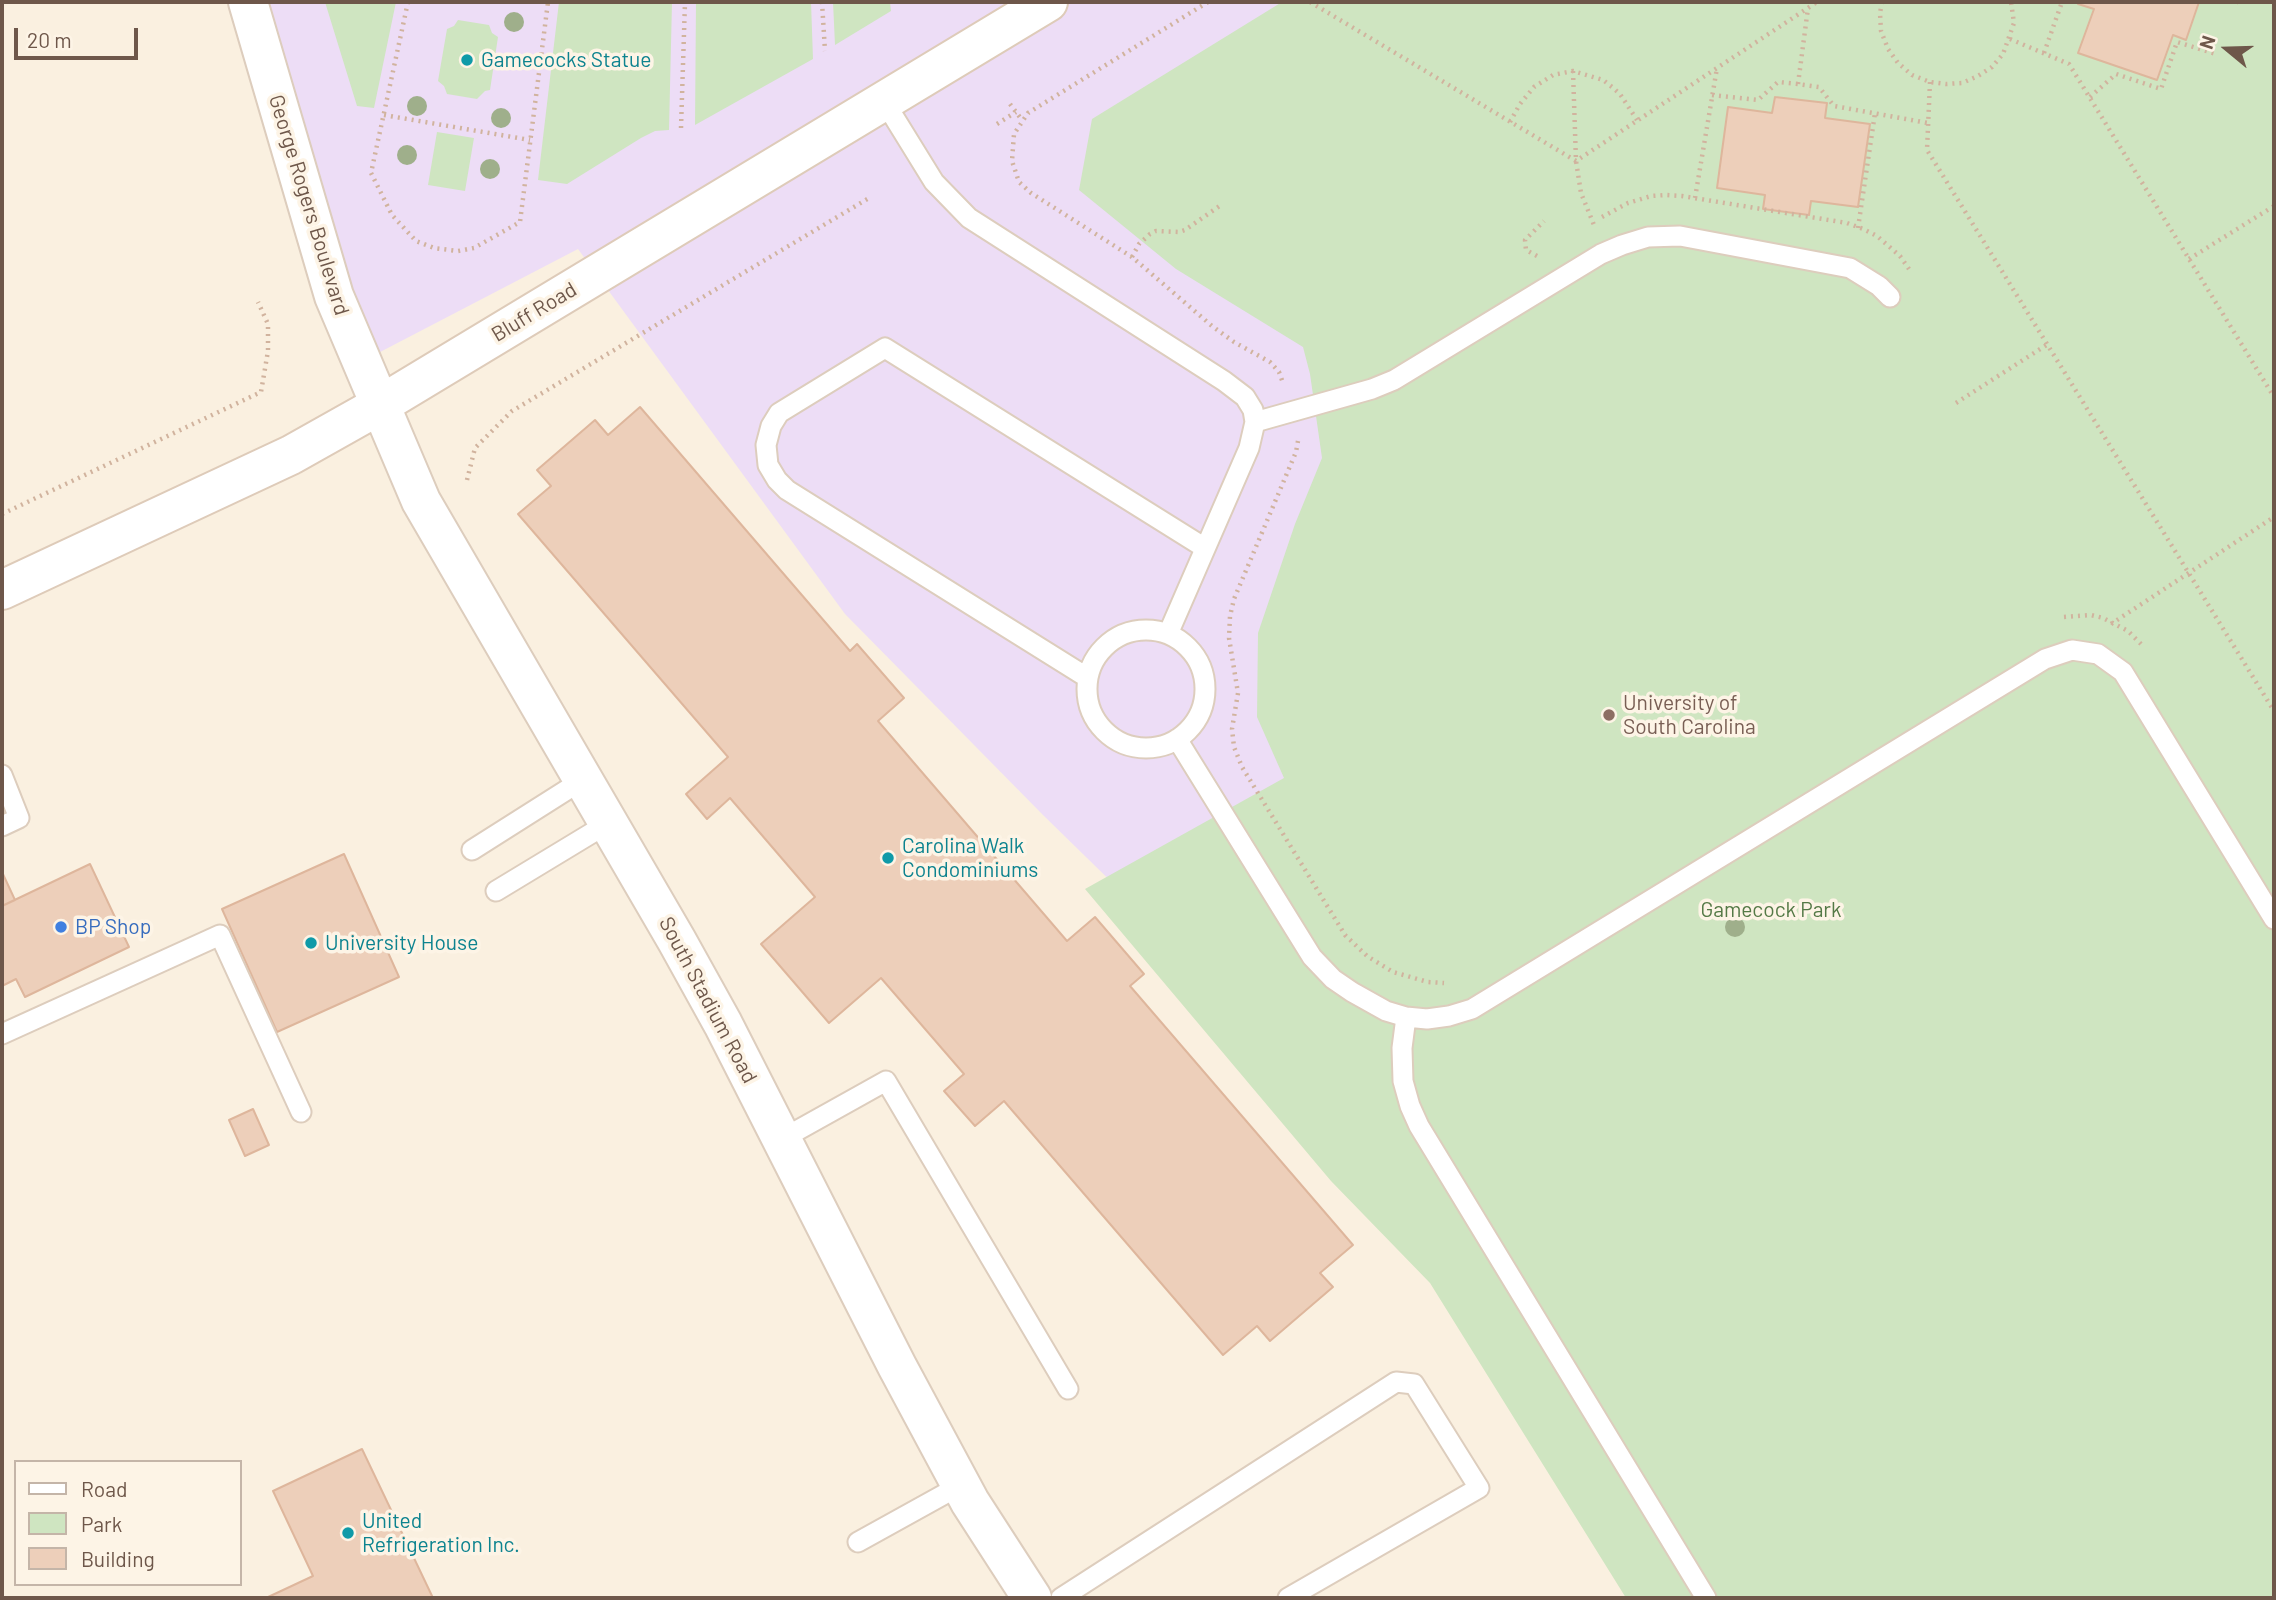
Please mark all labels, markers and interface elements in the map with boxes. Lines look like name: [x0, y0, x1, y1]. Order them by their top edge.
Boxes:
scale bar: [18, 14, 142, 58]
north arrow: [2192, 14, 2262, 84]
text: 20 m: [27, 27, 72, 52]
text: N: [2194, 32, 2220, 52]
place label: Gamecocks Statue: [481, 47, 651, 73]
marker: Gamecocks Statue: [459, 52, 475, 68]
street label: George Rogers Boulevard: [263, 92, 355, 318]
street label: Bluff Road: [487, 277, 581, 347]
place label: University of South Carolina: [1623, 690, 1756, 740]
marker: University of South Carolina: [1601, 707, 1617, 723]
place label: Carolina Walk Condominiums: [902, 833, 1038, 883]
marker: Carolina Walk Condominiums: [880, 850, 896, 866]
park label: Gamecock Park: [1700, 897, 1842, 923]
street label: South Stadium Road: [653, 912, 763, 1088]
place label: BP Shop: [75, 914, 151, 940]
marker: BP Shop: [53, 919, 69, 935]
place label: University House: [325, 930, 478, 956]
marker: University House: [303, 935, 319, 951]
legend: [14, 1460, 242, 1586]
text: Road: [81, 1476, 127, 1501]
place label: United Refrigeration Inc.: [362, 1508, 520, 1558]
text: Park: [81, 1511, 122, 1536]
marker: United Refrigeration Inc.: [340, 1525, 356, 1541]
text: Building: [81, 1546, 155, 1571]

